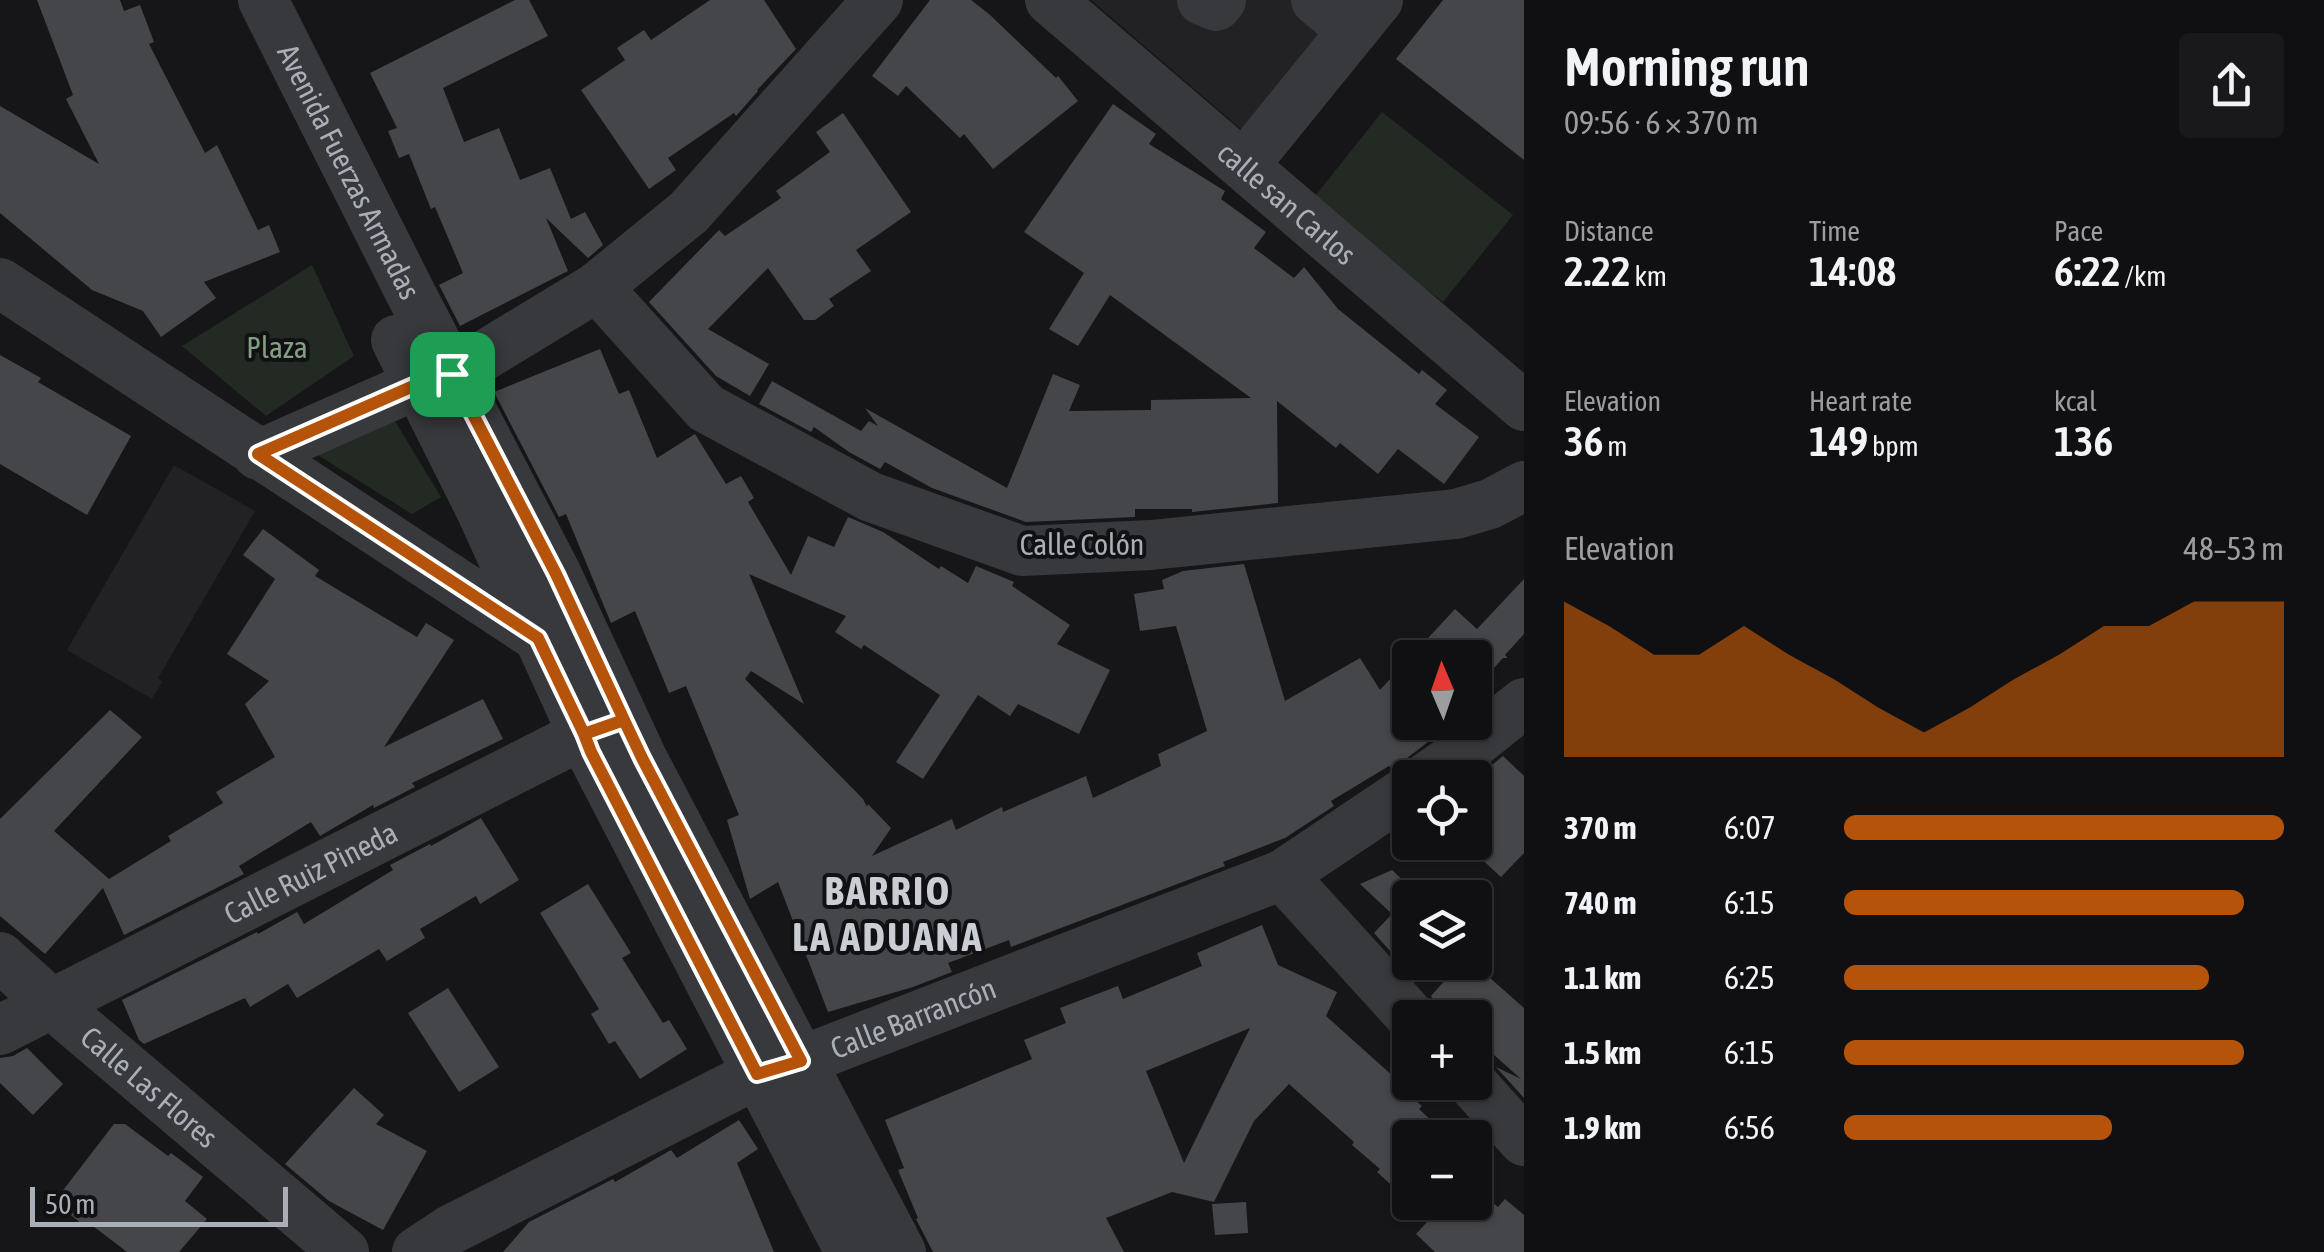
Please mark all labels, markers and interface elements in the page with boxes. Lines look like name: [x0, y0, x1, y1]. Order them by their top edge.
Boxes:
button: share: [2179, 33, 2284, 138]
text: Morning run: [1564, 35, 1810, 98]
street label: Avenida Fuerzas Armadas: [271, 39, 428, 304]
text: 09:56 · 6 × 370 m: [1564, 104, 1758, 141]
street label: calle san Carlos: [1211, 135, 1363, 271]
text: Distance: [1564, 215, 1654, 247]
text: Time: [1809, 215, 1860, 247]
text: Pace: [2054, 215, 2103, 247]
text: 2.22: [1564, 247, 1631, 295]
text: 14:08: [1809, 247, 1896, 295]
text: 6:22: [2054, 247, 2121, 295]
text: km: [1631, 260, 1667, 292]
text: /km: [2121, 260, 2166, 292]
park label: Plaza: [246, 330, 308, 364]
pin: [410, 332, 495, 417]
icon: arrive: [425, 347, 480, 402]
text: Elevation: [1564, 385, 1661, 417]
text: Heart rate: [1809, 385, 1912, 417]
text: kcal: [2054, 385, 2097, 417]
text: 36: [1564, 417, 1603, 465]
text: 149: [1809, 417, 1868, 465]
text: 136: [2054, 417, 2113, 465]
text: m: [1603, 430, 1627, 462]
text: bpm: [1868, 430, 1919, 462]
street label: Calle Colón: [1020, 527, 1144, 561]
text: Elevation: [1564, 530, 1675, 567]
text: 48–53 m: [2184, 530, 2284, 567]
north arrow: [1392, 640, 1492, 740]
map controls: [1392, 640, 1492, 1220]
button: locate: [1392, 760, 1492, 860]
text: 370 m: [1564, 809, 1637, 846]
text: 6:07: [1724, 809, 1775, 846]
street label: Calle Ruiz Pineda: [218, 815, 403, 931]
district label: BARRIO LA ADUANA: [792, 868, 984, 959]
button: layers: [1392, 880, 1492, 980]
text: 740 m: [1564, 884, 1637, 921]
text: 6:15: [1724, 884, 1775, 921]
text: 1.1 km: [1564, 959, 1641, 996]
text: 6:25: [1724, 959, 1775, 996]
street label: Calle Barrancón: [826, 970, 1000, 1065]
button: +: [1392, 1000, 1492, 1100]
street label: Calle Las Flores: [74, 1020, 224, 1154]
text: 1.5 km: [1564, 1034, 1641, 1071]
text: 6:15: [1724, 1034, 1775, 1071]
text: 1.9 km: [1564, 1109, 1641, 1146]
text: 6:56: [1724, 1109, 1775, 1146]
button: −: [1392, 1120, 1492, 1220]
scale bar: [30, 1182, 288, 1226]
text: 50 m: [45, 1188, 95, 1220]

